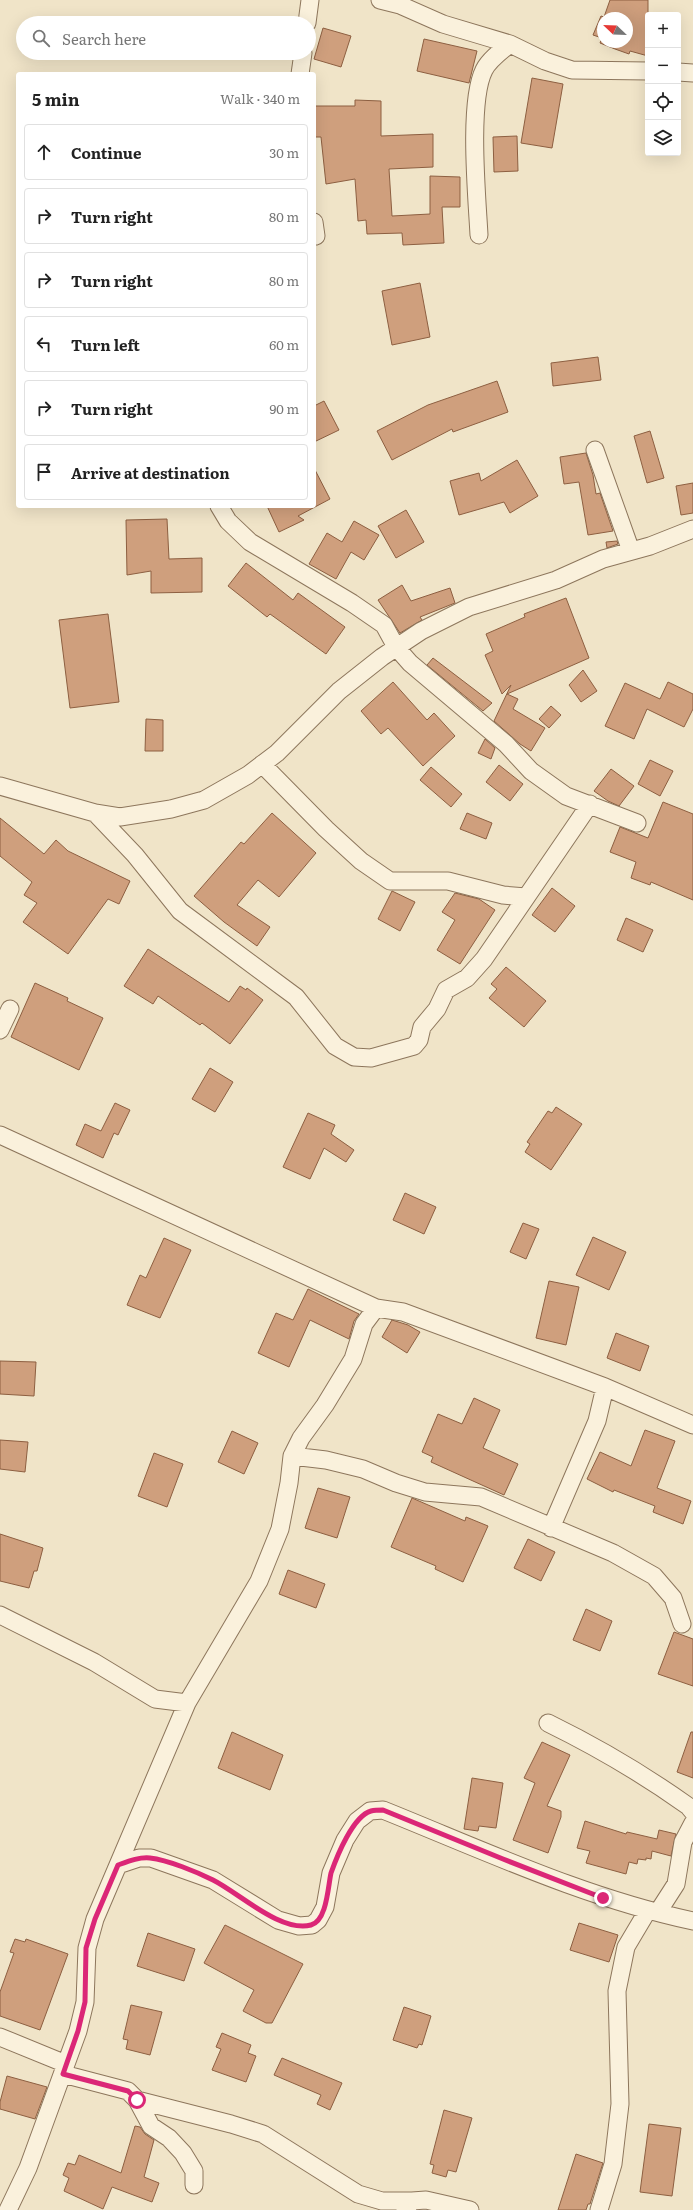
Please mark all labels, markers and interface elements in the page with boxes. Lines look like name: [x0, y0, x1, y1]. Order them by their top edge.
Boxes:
north arrow: [597, 12, 633, 48]
map controls: [645, 12, 681, 156]
button: +: [645, 12, 681, 48]
search box: [16, 16, 316, 60]
icon: search: [30, 27, 52, 49]
text: Search here: [62, 27, 146, 50]
button: −: [645, 48, 681, 84]
button: locate: [645, 84, 681, 120]
text: 5 min: [32, 86, 80, 111]
text: Walk · 340 m: [220, 89, 300, 108]
button: layers: [645, 120, 681, 156]
icon: ahead: [33, 141, 55, 163]
text: Continue: [71, 141, 141, 164]
text: 30 m: [269, 143, 299, 162]
icon: right: [33, 205, 55, 227]
text: Turn right: [71, 205, 153, 228]
text: 80 m: [269, 207, 299, 226]
icon: right: [33, 269, 55, 291]
text: Turn right: [71, 269, 153, 292]
text: 80 m: [269, 271, 299, 290]
icon: left: [33, 333, 55, 355]
text: Turn left: [71, 333, 140, 356]
text: 60 m: [269, 335, 299, 354]
icon: right: [33, 397, 55, 419]
text: Turn right: [71, 397, 153, 420]
text: 90 m: [269, 399, 299, 418]
icon: arrive: [33, 461, 55, 483]
text: Arrive at destination: [71, 461, 230, 484]
route end: [594, 1889, 612, 1907]
route start: [128, 2091, 146, 2109]

